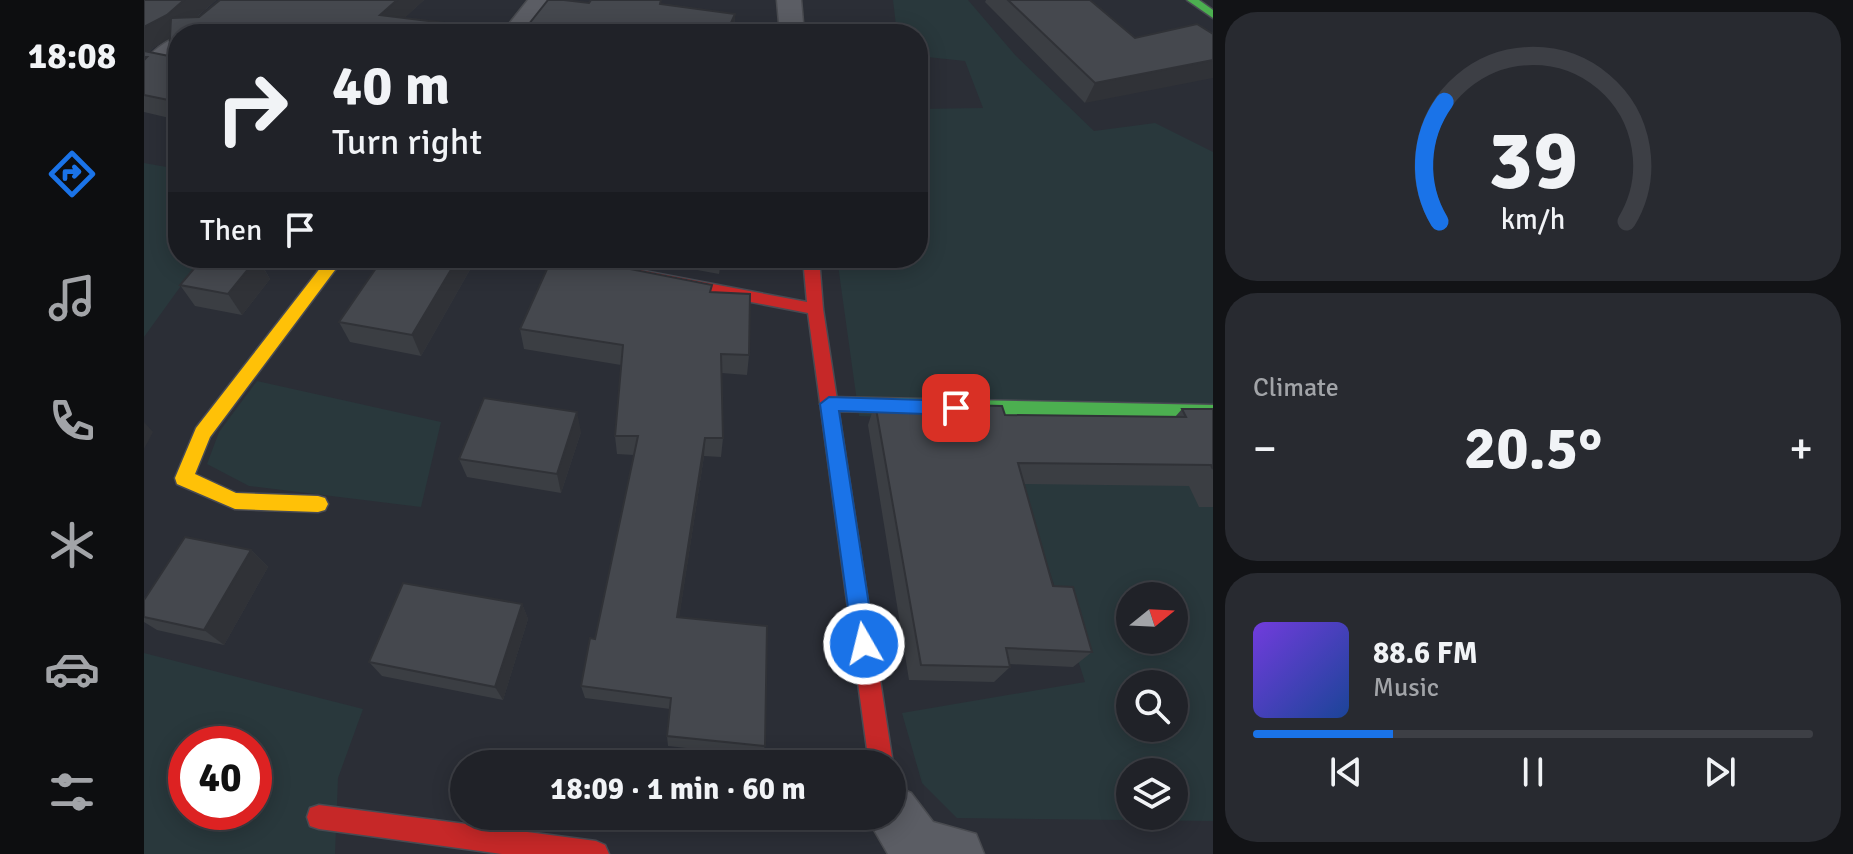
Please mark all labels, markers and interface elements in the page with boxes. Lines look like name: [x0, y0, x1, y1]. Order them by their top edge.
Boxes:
text: 18:08: [28, 34, 116, 79]
text: 40 m: [332, 51, 450, 120]
icon: right: [200, 56, 304, 160]
text: 39: [1488, 110, 1578, 212]
text: Turn right: [332, 120, 482, 165]
icon: directions: [44, 146, 100, 202]
text: km/h: [1501, 203, 1565, 238]
icon: arrive: [278, 208, 322, 252]
text: Then: [200, 212, 262, 249]
icon: music: [44, 270, 100, 326]
text: Climate: [1253, 372, 1339, 404]
pin: [922, 374, 990, 442]
icon: arrive: [934, 386, 978, 430]
icon: phone: [44, 393, 100, 449]
text: 20.5°: [1464, 412, 1602, 486]
text: −: [1253, 422, 1277, 476]
text: +: [1789, 422, 1813, 476]
icon: climate: [44, 517, 100, 573]
north arrow: [1116, 582, 1188, 654]
map controls: [1116, 582, 1188, 830]
position arrow: [822, 602, 906, 686]
text: 88.6 FM: [1373, 635, 1478, 672]
icon: car: [44, 641, 100, 697]
button: search: [1116, 670, 1188, 742]
text: Music: [1373, 672, 1439, 704]
speed limit sign: 40: [168, 726, 272, 830]
icon: previous: [1324, 750, 1368, 794]
icon: pause: [1511, 750, 1555, 794]
icon: next: [1698, 750, 1742, 794]
button: layers: [1116, 758, 1188, 830]
icon: filters: [44, 764, 100, 820]
text: 18:09 · 1 min · 60 m: [550, 771, 806, 808]

